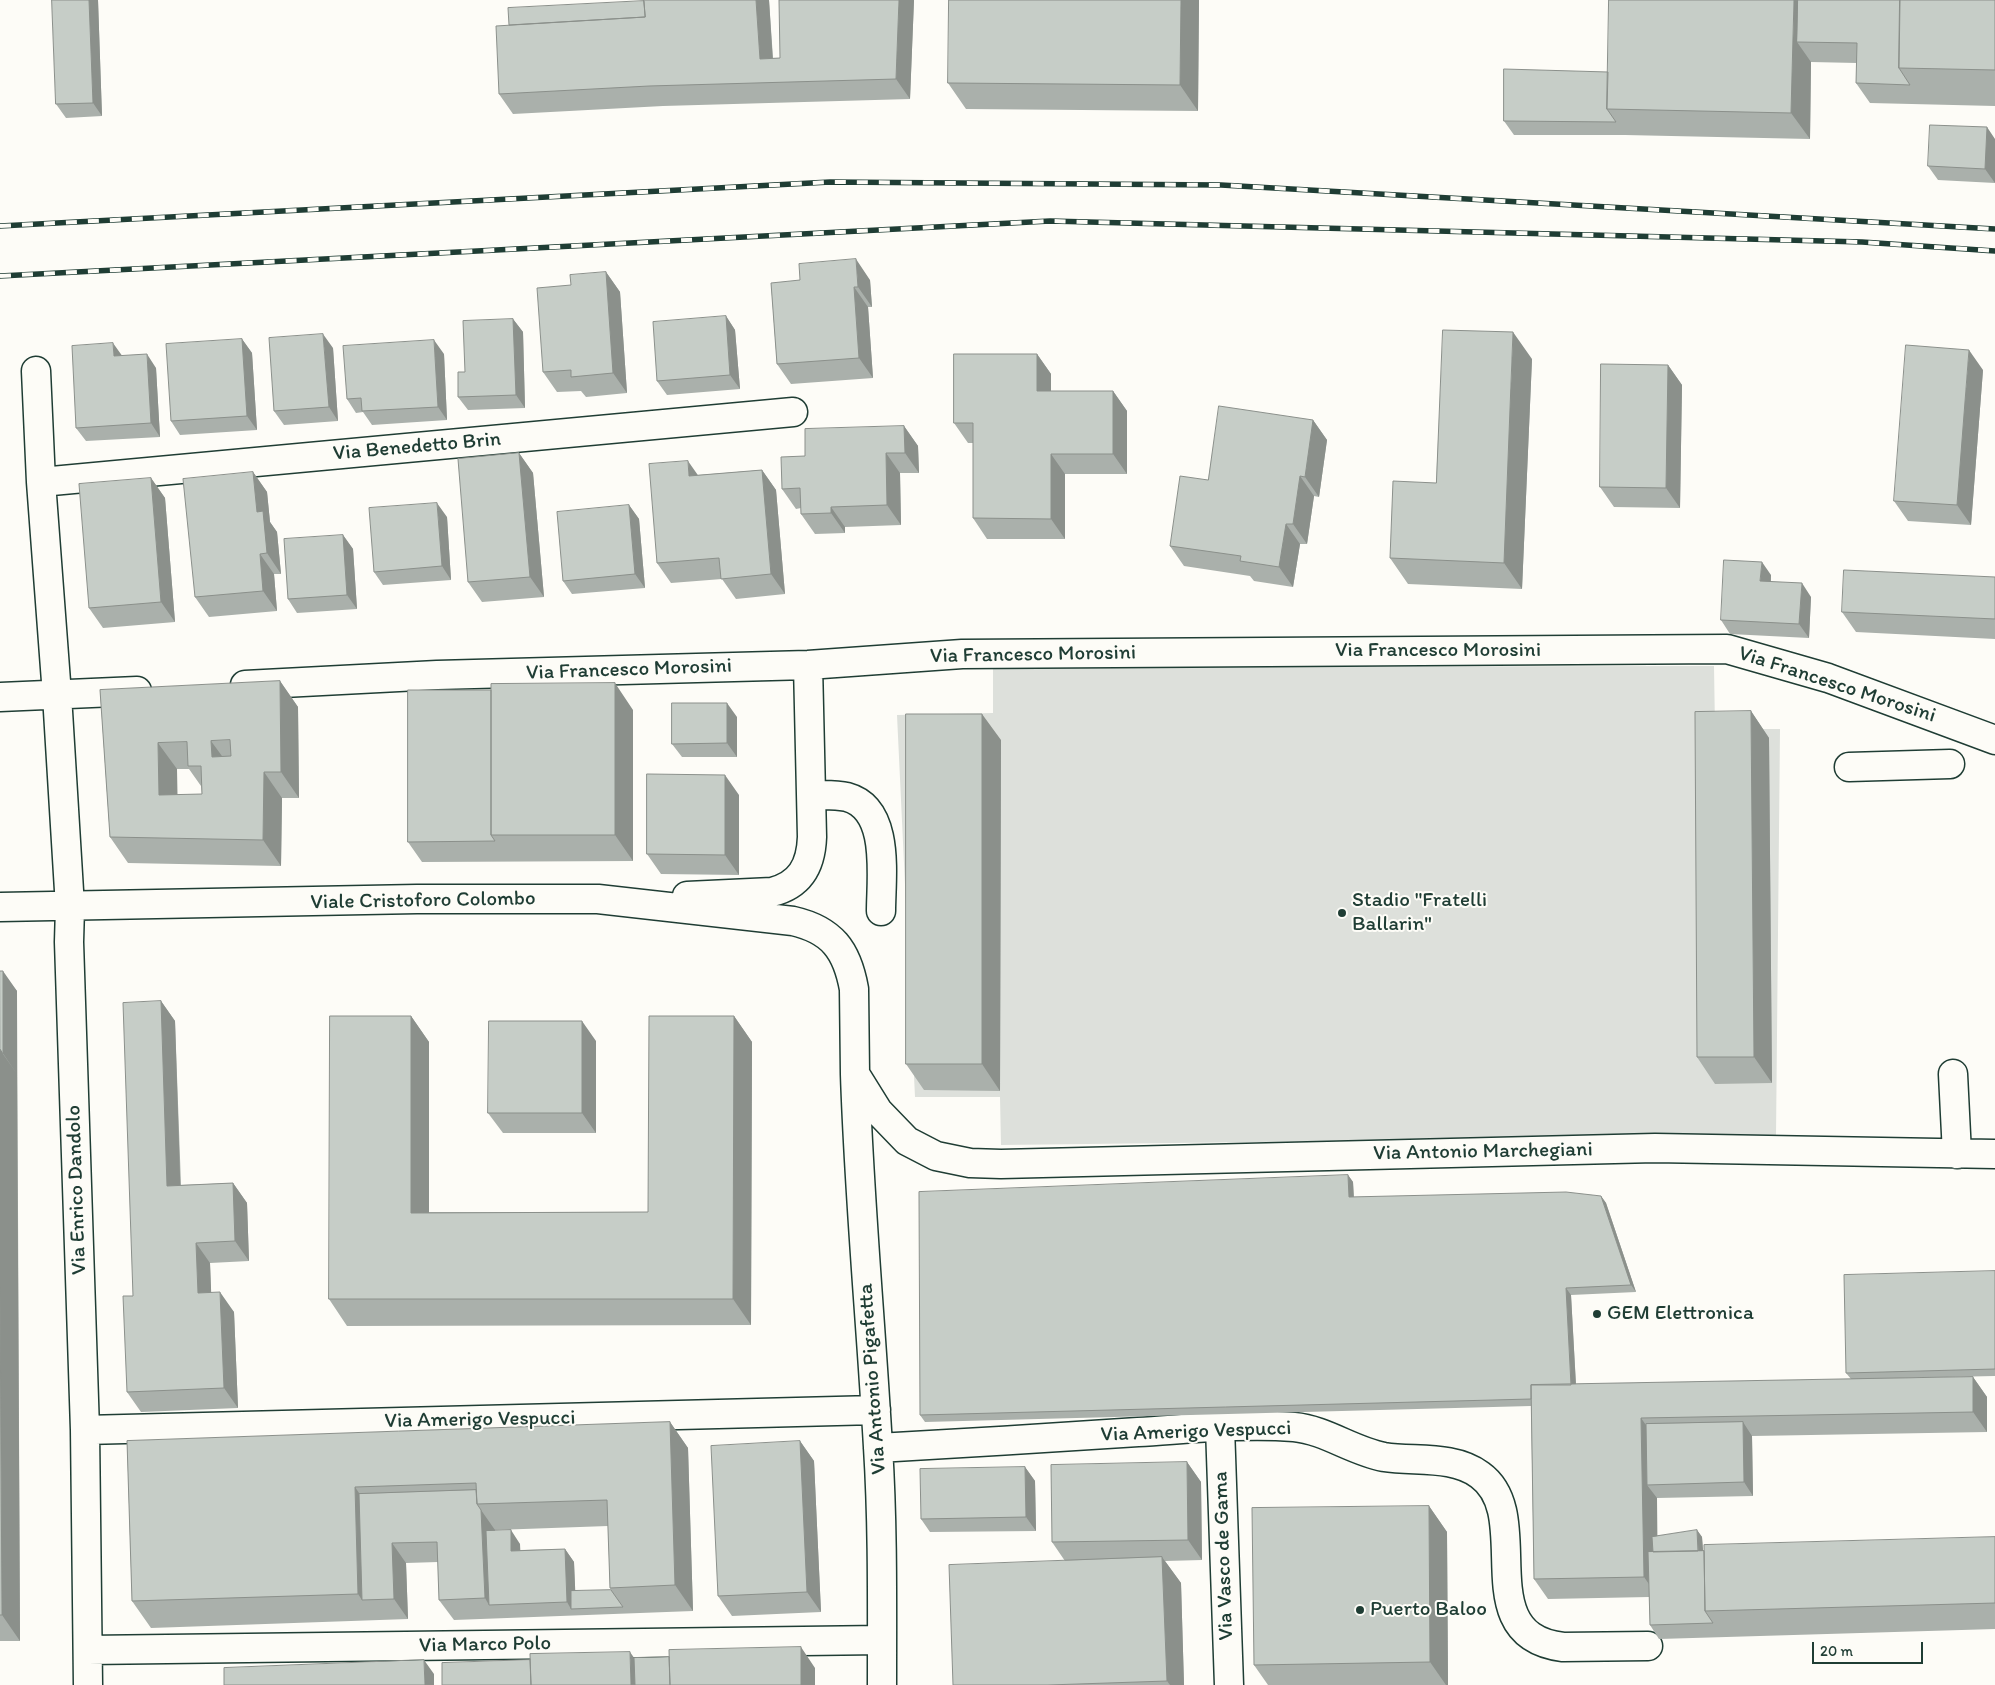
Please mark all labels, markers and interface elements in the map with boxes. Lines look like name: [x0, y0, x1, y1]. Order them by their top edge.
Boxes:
street label: Via Benedetto Brin: [332, 427, 502, 467]
street label: Via Francesco Morosini: [1335, 638, 1541, 664]
street label: Via Francesco Morosini: [930, 641, 1136, 669]
street label: Via Francesco Morosini: [1735, 641, 1939, 729]
street label: Via Francesco Morosini: [526, 654, 732, 686]
street label: Viale Cristoforo Colombo: [310, 886, 536, 916]
place label: Stadio "Fratelli Ballarin": [1352, 888, 1487, 938]
marker: Stadio "Fratelli Ballarin": [1336, 907, 1348, 919]
street label: Via Enrico Dandolo: [61, 1105, 93, 1275]
street label: Via Antonio Marchegiani: [1373, 1137, 1593, 1167]
street label: Via Antonio Pigafetta: [854, 1282, 892, 1476]
place label: GEM Elettronica: [1607, 1301, 1754, 1327]
marker: GEM Elettronica: [1591, 1308, 1603, 1320]
street label: Via Amerigo Vespucci: [384, 1406, 576, 1434]
street label: Via Amerigo Vespucci: [1100, 1416, 1292, 1448]
street label: Via Vasco de Gama: [1208, 1471, 1240, 1641]
place label: Puerto Baloo: [1370, 1597, 1487, 1623]
marker: Puerto Baloo: [1354, 1604, 1366, 1616]
street label: Via Marco Polo: [419, 1631, 551, 1659]
scale bar: [1815, 1632, 1926, 1664]
text: 20 m: [1820, 1642, 1853, 1660]

